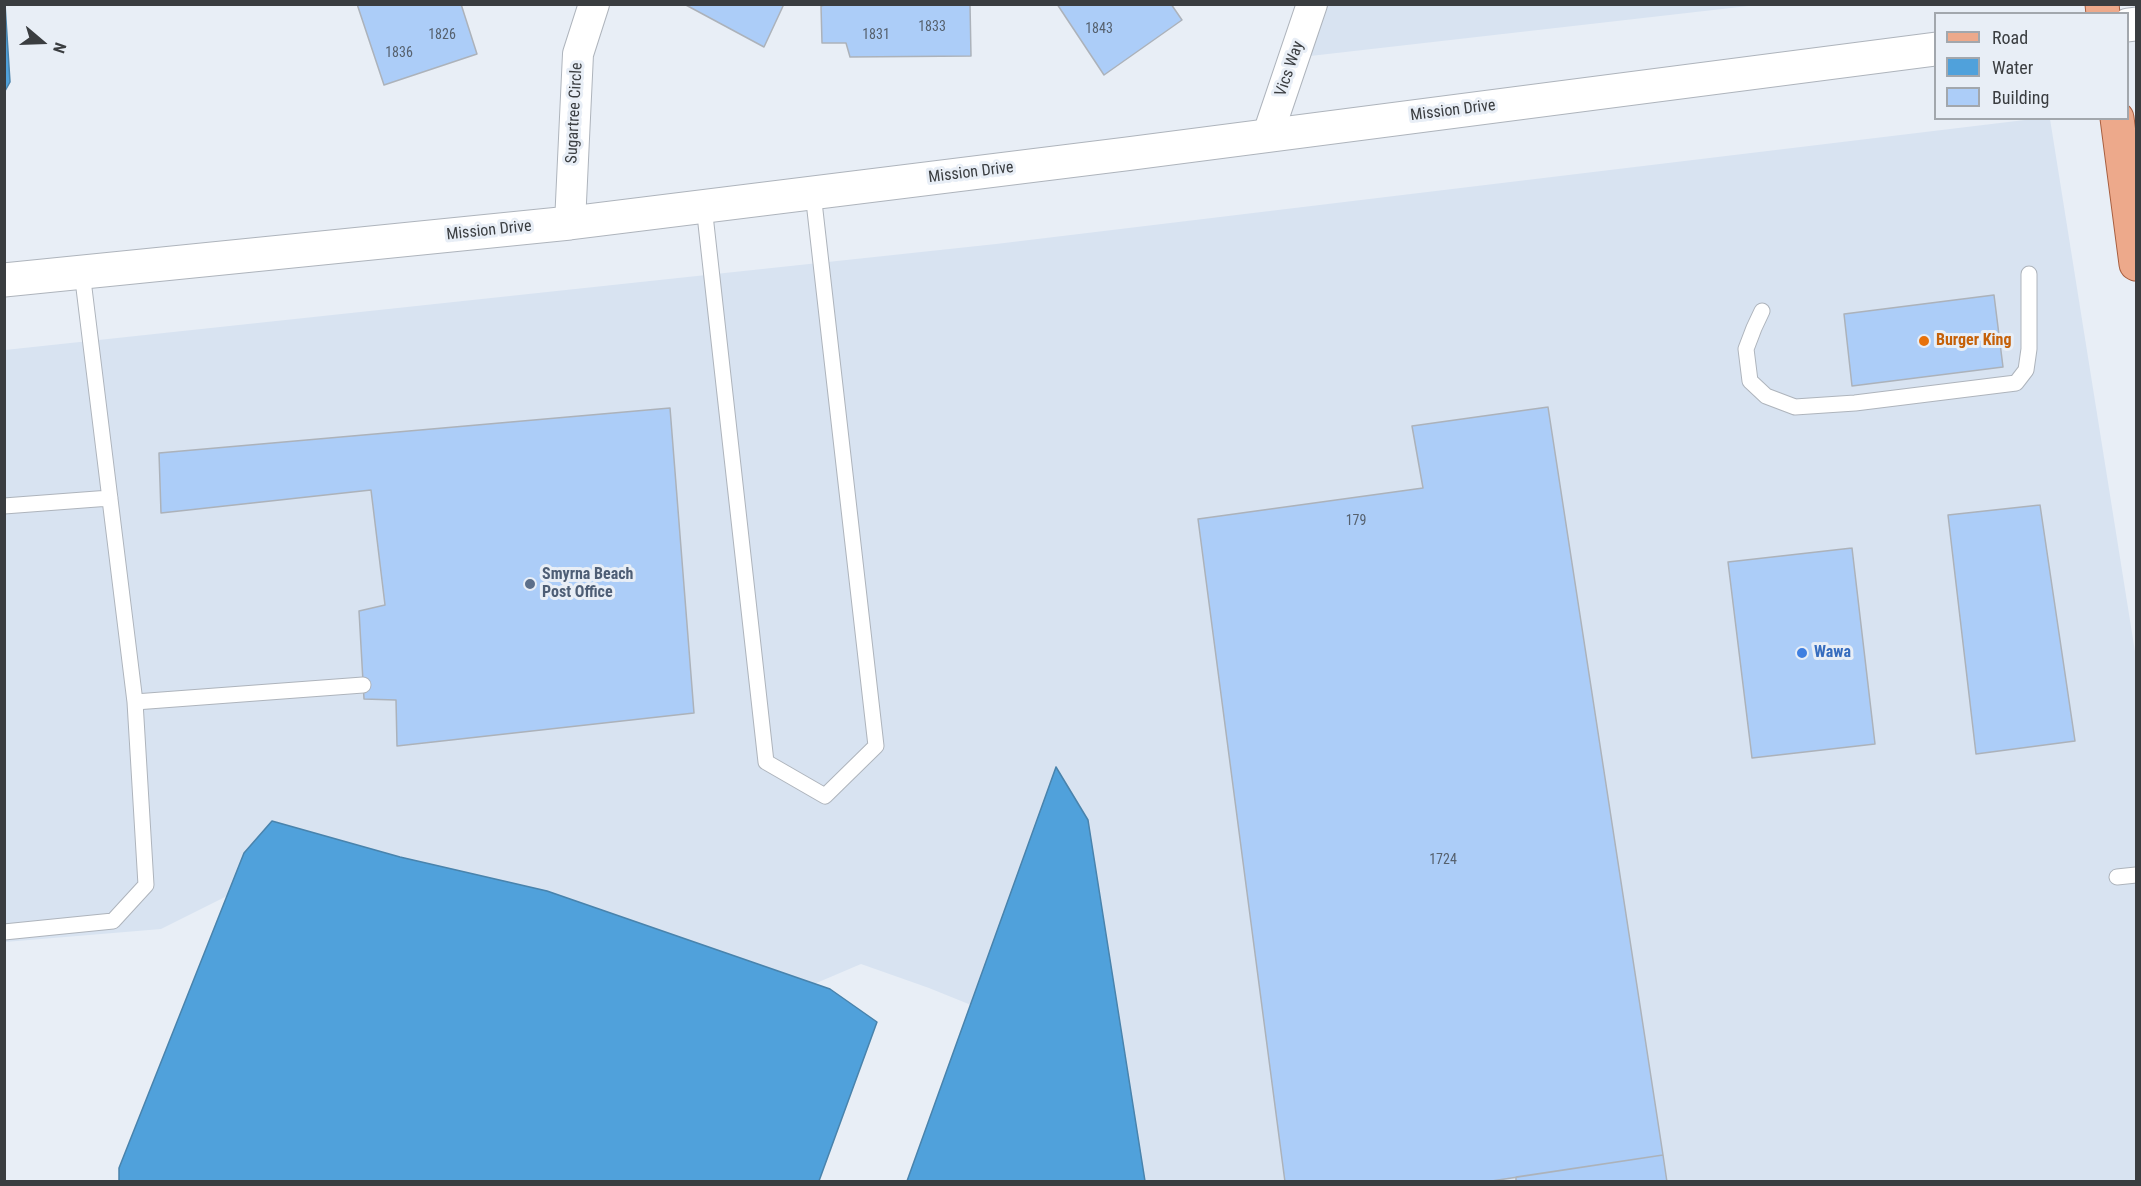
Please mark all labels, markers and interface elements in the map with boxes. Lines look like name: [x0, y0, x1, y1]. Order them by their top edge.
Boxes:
north arrow: [12, 12, 72, 72]
legend: [1934, 12, 2129, 120]
house number: 1833: [918, 19, 946, 35]
house number: 1843: [1085, 21, 1113, 37]
house number: 1826: [428, 27, 456, 43]
house number: 1831: [862, 27, 890, 43]
text: Road: [1992, 27, 2028, 48]
street label: Vics Way: [1272, 39, 1308, 99]
text: N: [49, 40, 70, 56]
house number: 1836: [385, 45, 413, 61]
text: Water: [1992, 57, 2033, 78]
street label: Sugartree Circle: [563, 62, 587, 164]
text: Building: [1992, 87, 2049, 108]
street label: Mission Drive: [1409, 96, 1497, 126]
street label: Mission Drive: [927, 158, 1015, 188]
street label: Mission Drive: [446, 217, 532, 245]
place label: Burger King: [1936, 331, 2012, 351]
marker: Burger King: [1917, 334, 1931, 348]
house number: 179: [1346, 513, 1366, 529]
place label: Smyrna Beach Post Office: [542, 565, 633, 603]
marker: Smyrna Beach Post Office: [523, 577, 537, 591]
place label: Wawa: [1814, 643, 1851, 663]
marker: Wawa: [1795, 646, 1809, 660]
house number: 1724: [1429, 852, 1457, 868]

